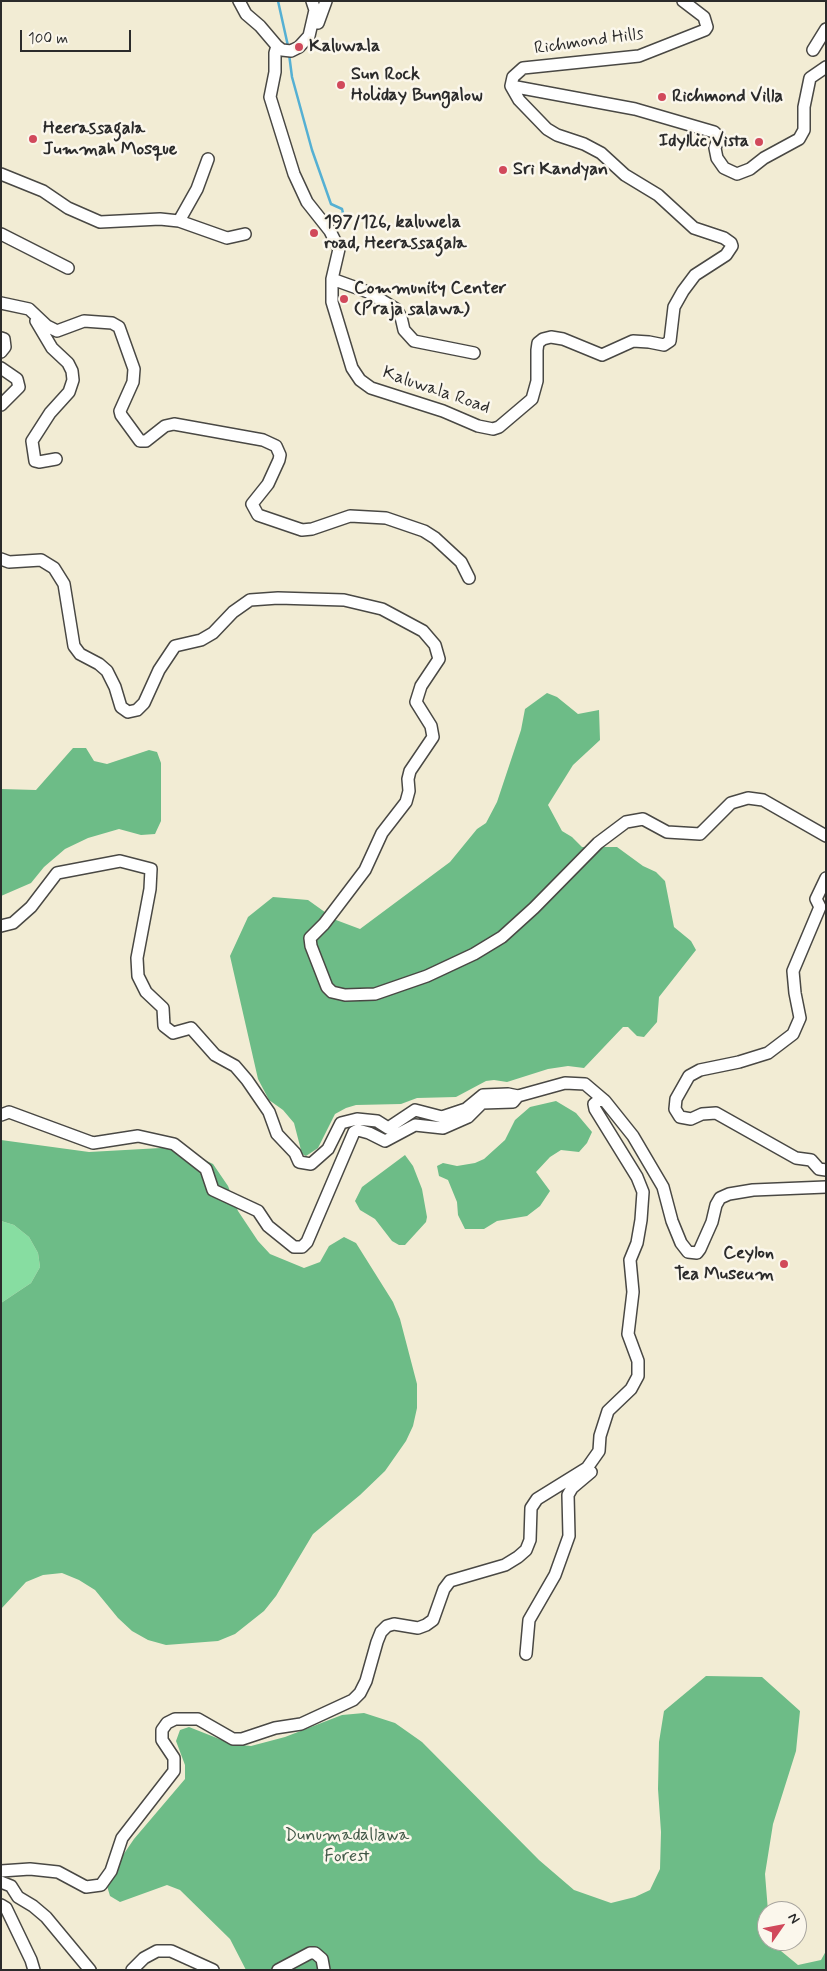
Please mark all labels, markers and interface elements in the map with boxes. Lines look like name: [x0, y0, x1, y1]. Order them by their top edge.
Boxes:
scale bar: [22, 20, 134, 52]
street label: Richmond Hills: [533, 24, 645, 60]
text: 100 m: [28, 29, 68, 49]
place label: Kaluwala: [309, 36, 380, 58]
marker: Kaluwala: [293, 41, 305, 53]
place label: Sun Rock Holiday Bungalow: [351, 64, 483, 106]
marker: Sun Rock Holiday Bungalow: [335, 79, 347, 91]
place label: Richmond Villa: [672, 86, 783, 108]
marker: Richmond Villa: [656, 91, 668, 103]
place label: Heerassagala Jummah Mosque: [43, 118, 177, 160]
place label: Idyllic Vista: [659, 131, 749, 153]
marker: Heerassagala Jummah Mosque: [27, 133, 39, 145]
marker: Idyllic Vista: [753, 136, 765, 148]
place label: Sri Kandyan: [513, 159, 608, 181]
marker: Sri Kandyan: [497, 164, 509, 176]
place label: 197/126, kaluwela road, Heerassagala: [324, 212, 467, 254]
marker: 197/126, kaluwela road, Heerassagala: [308, 227, 320, 239]
place label: Community Center (Praja salawa): [354, 278, 506, 320]
marker: Community Center (Praja salawa): [338, 293, 350, 305]
street label: Kaluwala Road: [379, 363, 493, 419]
place label: Ceylon Tea Museum: [674, 1243, 774, 1286]
marker: Ceylon Tea Museum: [778, 1258, 790, 1270]
park label: Dunumadallawa Forest: [285, 1825, 409, 1868]
north arrow: [757, 1901, 807, 1951]
text: N: [784, 1910, 804, 1927]

